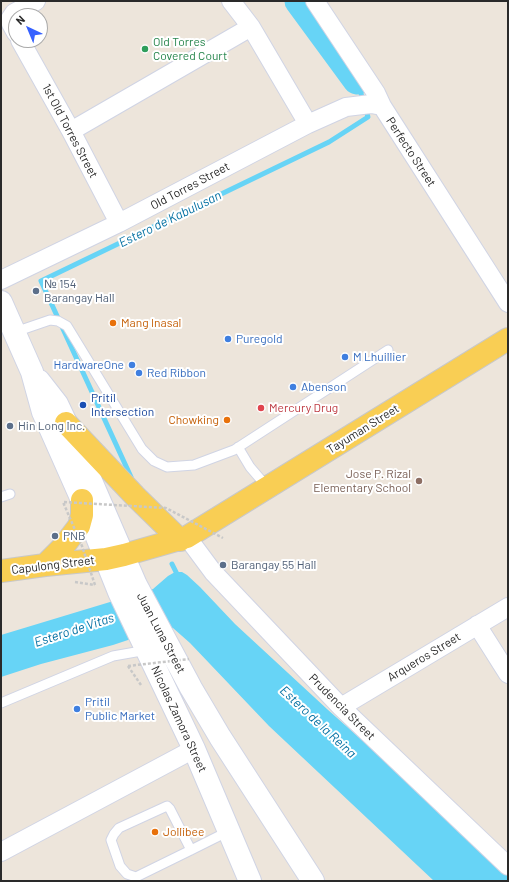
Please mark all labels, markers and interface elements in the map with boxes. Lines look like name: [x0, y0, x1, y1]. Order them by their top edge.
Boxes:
north arrow: [8, 8, 48, 48]
text: N: [13, 13, 27, 27]
place label: Old Torres Covered Court: [153, 35, 227, 63]
marker: Old Torres Covered Court: [140, 44, 150, 54]
street label: 1st Old Torres Street: [39, 82, 101, 180]
street label: Perfecto Street: [383, 115, 439, 189]
street label: Old Torres Street: [148, 159, 232, 213]
water label: Estero de Kabulusan: [116, 187, 224, 251]
place label: № 154 Barangay Hall: [44, 277, 114, 305]
marker: № 154 Barangay Hall: [31, 286, 41, 296]
place label: Mang Inasal: [121, 316, 181, 330]
marker: Mang Inasal: [108, 318, 118, 328]
place label: Puregold: [236, 332, 283, 346]
marker: Puregold: [223, 334, 233, 344]
place label: M Lhuillier: [353, 350, 406, 364]
marker: M Lhuillier: [340, 352, 350, 362]
place label: HardwareOne: [54, 358, 124, 372]
marker: HardwareOne: [127, 360, 137, 370]
place label: Red Ribbon: [147, 366, 206, 380]
marker: Red Ribbon: [134, 368, 144, 378]
place label: Abenson: [301, 380, 346, 394]
marker: Abenson: [288, 382, 298, 392]
place label: Pritil Intersection: [91, 391, 154, 419]
marker: Pritil Intersection: [78, 400, 88, 410]
place label: Mercury Drug: [269, 401, 338, 415]
street label: Tayuman Street: [324, 401, 402, 457]
marker: Mercury Drug: [256, 403, 266, 413]
place label: Chowking: [168, 413, 219, 427]
marker: Chowking: [222, 415, 232, 425]
place label: Hin Long Inc.: [18, 419, 85, 433]
marker: Hin Long Inc.: [5, 421, 15, 431]
place label: Jose P. Rizal Elementary School: [313, 467, 411, 495]
marker: Jose P. Rizal Elementary School: [414, 476, 424, 486]
place label: PNB: [63, 529, 86, 543]
marker: PNB: [50, 531, 60, 541]
street label: Capulong Street: [11, 553, 95, 577]
place label: Barangay 55 Hall: [231, 558, 316, 572]
marker: Barangay 55 Hall: [218, 560, 228, 570]
street label: Juan Luna Street: [134, 590, 188, 676]
water label: Estero de Vitas: [32, 610, 116, 650]
street label: Arqueros Street: [385, 630, 463, 684]
street label: Nicolas Zamora Street: [148, 664, 210, 774]
street label: Prudencia Street: [306, 671, 378, 743]
water label: Estero de la Reina: [277, 683, 359, 761]
place label: Pritil Public Market: [85, 695, 155, 723]
marker: Pritil Public Market: [72, 704, 82, 714]
place label: Jollibee: [163, 825, 204, 839]
marker: Jollibee: [150, 827, 160, 837]

